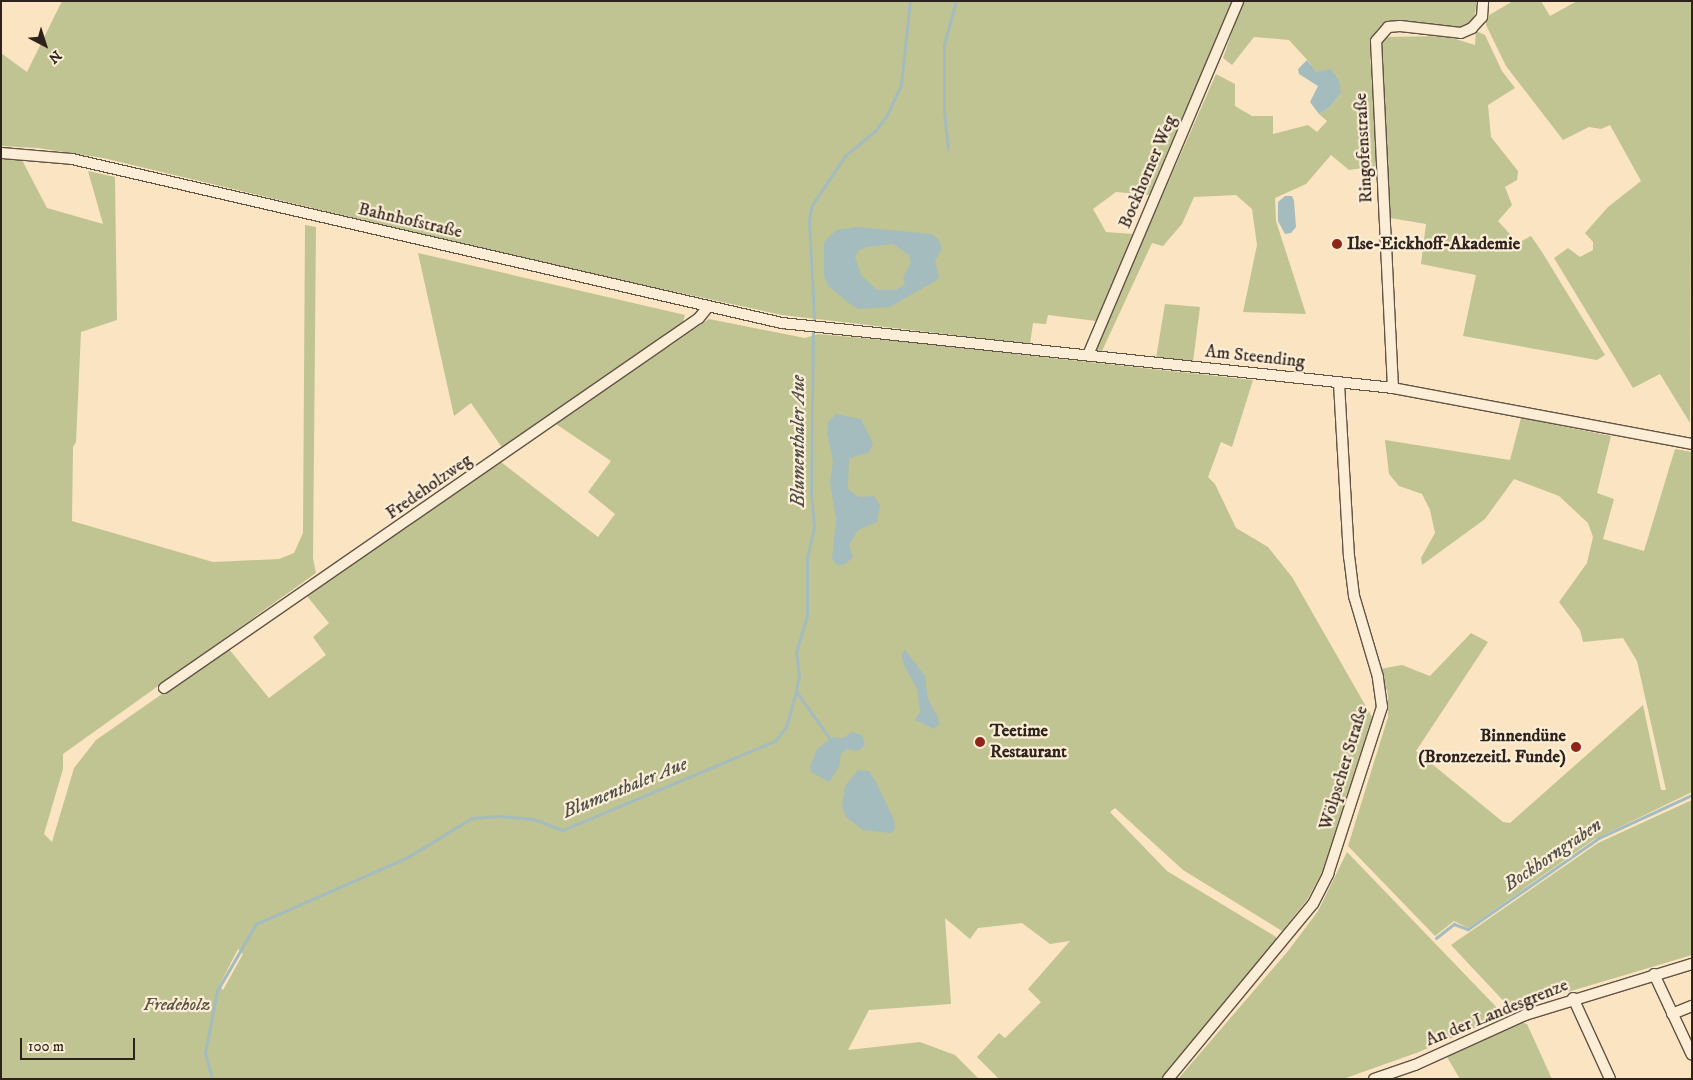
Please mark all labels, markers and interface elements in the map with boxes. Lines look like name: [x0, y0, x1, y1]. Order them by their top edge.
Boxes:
north arrow: [20, 20, 70, 70]
text: N: [44, 46, 65, 67]
street label: Ringofenstraße: [1350, 92, 1378, 204]
street label: Bockhorner Weg: [1114, 112, 1182, 232]
street label: Bahnhofstraße: [356, 199, 464, 243]
place label: Ilse-Eickhoff-Akademie: [1347, 233, 1520, 255]
marker: Ilse-Eickhoff-Akademie: [1331, 238, 1343, 250]
street label: Am Steending: [1204, 341, 1306, 373]
water label: Blumenthaler Aue: [788, 375, 810, 507]
street label: Fredeholzweg: [382, 450, 476, 524]
street label: Wölpscher Straße: [1315, 703, 1373, 833]
place label: Teetime Restaurant: [990, 721, 1067, 764]
place label: Binnendüne (Bronzezeitl. Funde): [1418, 726, 1566, 769]
marker: Teetime Restaurant: [974, 736, 986, 748]
marker: Binnendüne (Bronzezeitl. Funde): [1570, 741, 1582, 753]
water label: Blumenthaler Aue: [560, 753, 690, 823]
water label: Bockhorngraben: [1500, 814, 1606, 896]
street label: An der Landesgrenze: [1423, 975, 1571, 1051]
park label: Fredeholz: [143, 994, 211, 1016]
scale bar: [22, 1028, 138, 1060]
text: 100 m: [28, 1037, 64, 1056]

